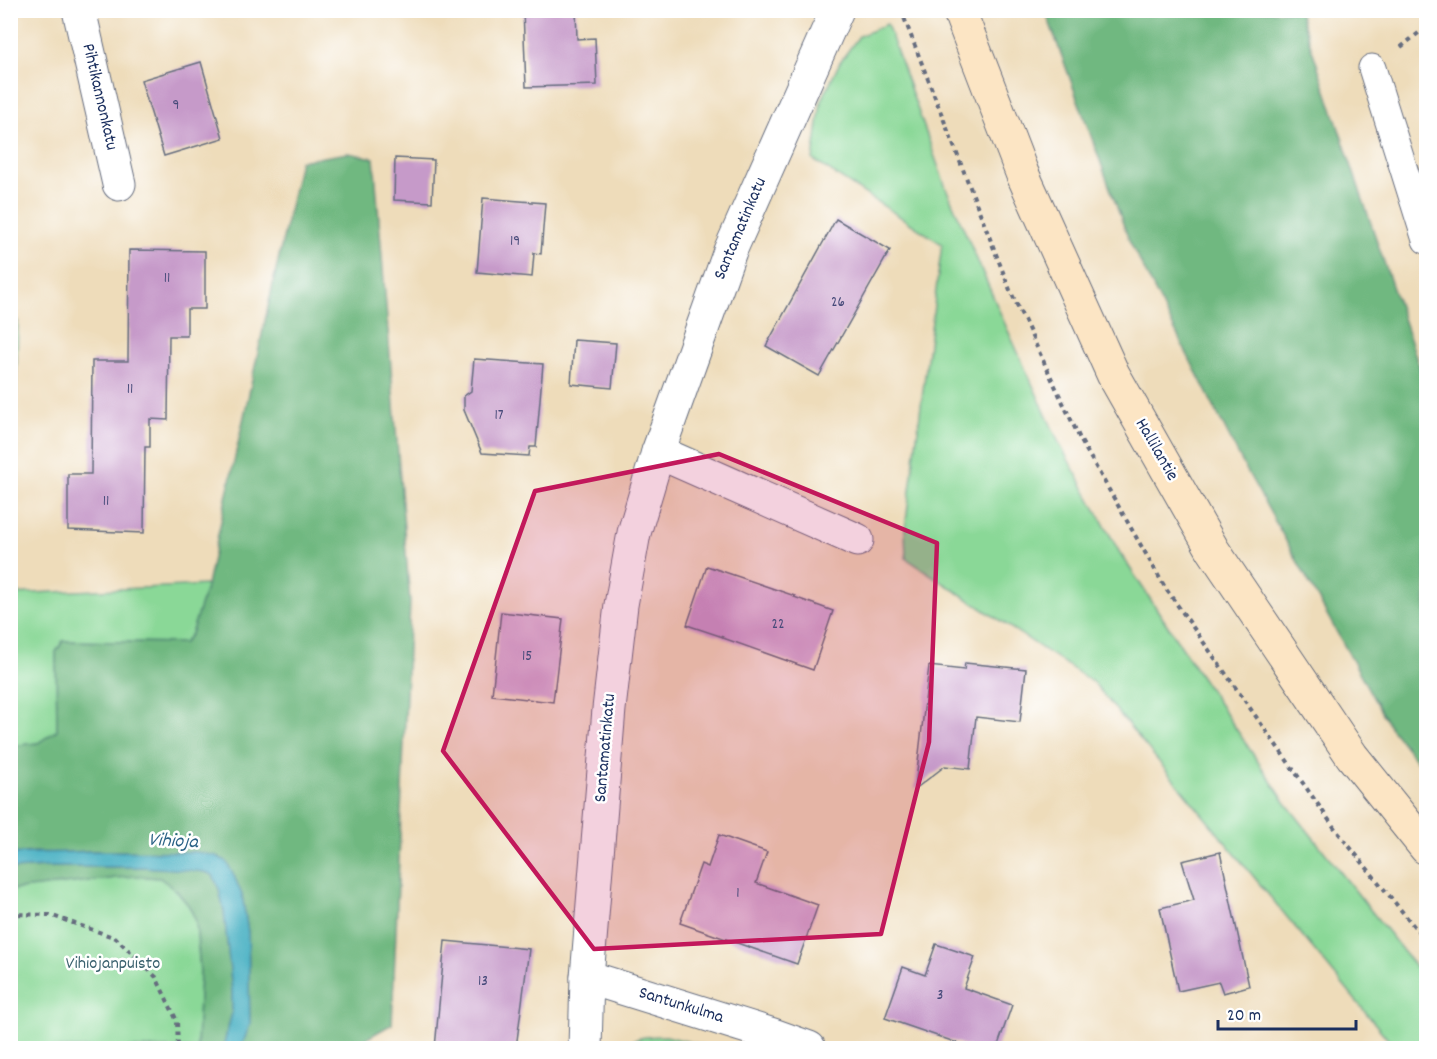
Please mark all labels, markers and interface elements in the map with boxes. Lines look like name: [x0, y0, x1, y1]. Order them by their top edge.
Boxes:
street label: Pihtikannonkatu: [75, 41, 123, 153]
house number: 9: [173, 95, 179, 117]
street label: Santamatinkatu: [708, 174, 774, 284]
house number: 19: [510, 231, 520, 253]
house number: 11: [164, 268, 170, 290]
house number: 26: [831, 292, 845, 314]
house number: 11: [127, 379, 133, 401]
house number: 17: [494, 405, 504, 427]
street label: Hallilantie: [1128, 414, 1184, 486]
house number: 11: [103, 491, 109, 513]
house number: 22: [771, 614, 785, 636]
house number: 15: [522, 646, 532, 668]
street label: Santamatinkatu: [589, 693, 623, 803]
water label: Vihioja: [147, 827, 200, 857]
house number: 1: [736, 883, 740, 905]
park label: Vihiojanpuisto: [66, 952, 160, 977]
house number: 13: [478, 971, 488, 993]
street label: Santunkulma: [635, 981, 727, 1031]
house number: 3: [937, 985, 943, 1007]
scale bar: [1218, 993, 1356, 1031]
text: 20 m: [1227, 1004, 1261, 1029]

